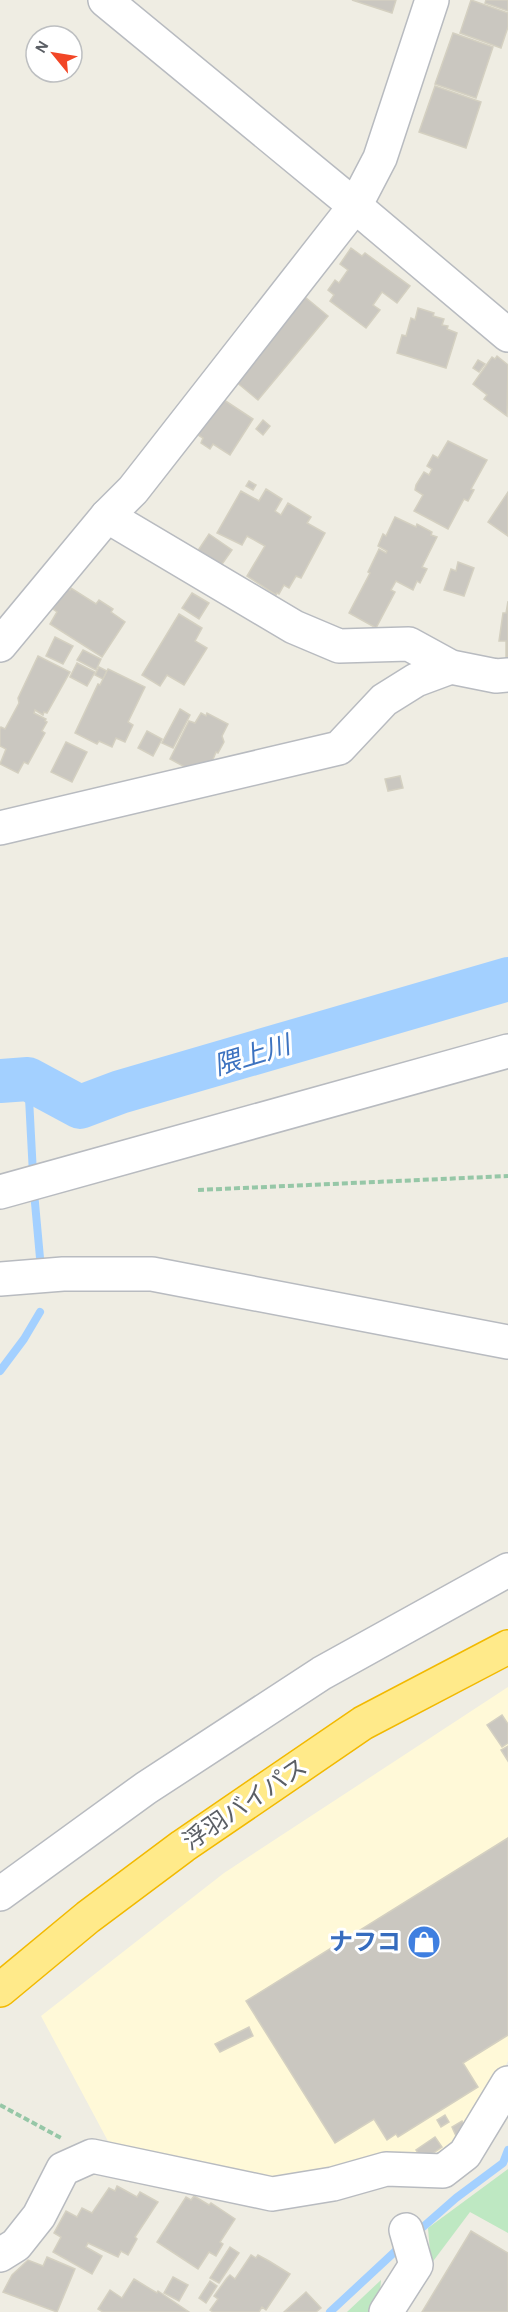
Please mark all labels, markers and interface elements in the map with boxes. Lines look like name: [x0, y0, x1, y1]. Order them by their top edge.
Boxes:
north arrow: [24, 24, 84, 84]
text: N: [32, 38, 52, 56]
water label: 隈上川: [211, 1030, 296, 1080]
street label: 浮羽バイパス: [179, 1754, 312, 1855]
shop icon: ナフコ: [406, 1924, 442, 1960]
place label: ナフコ: [329, 1930, 401, 1955]

